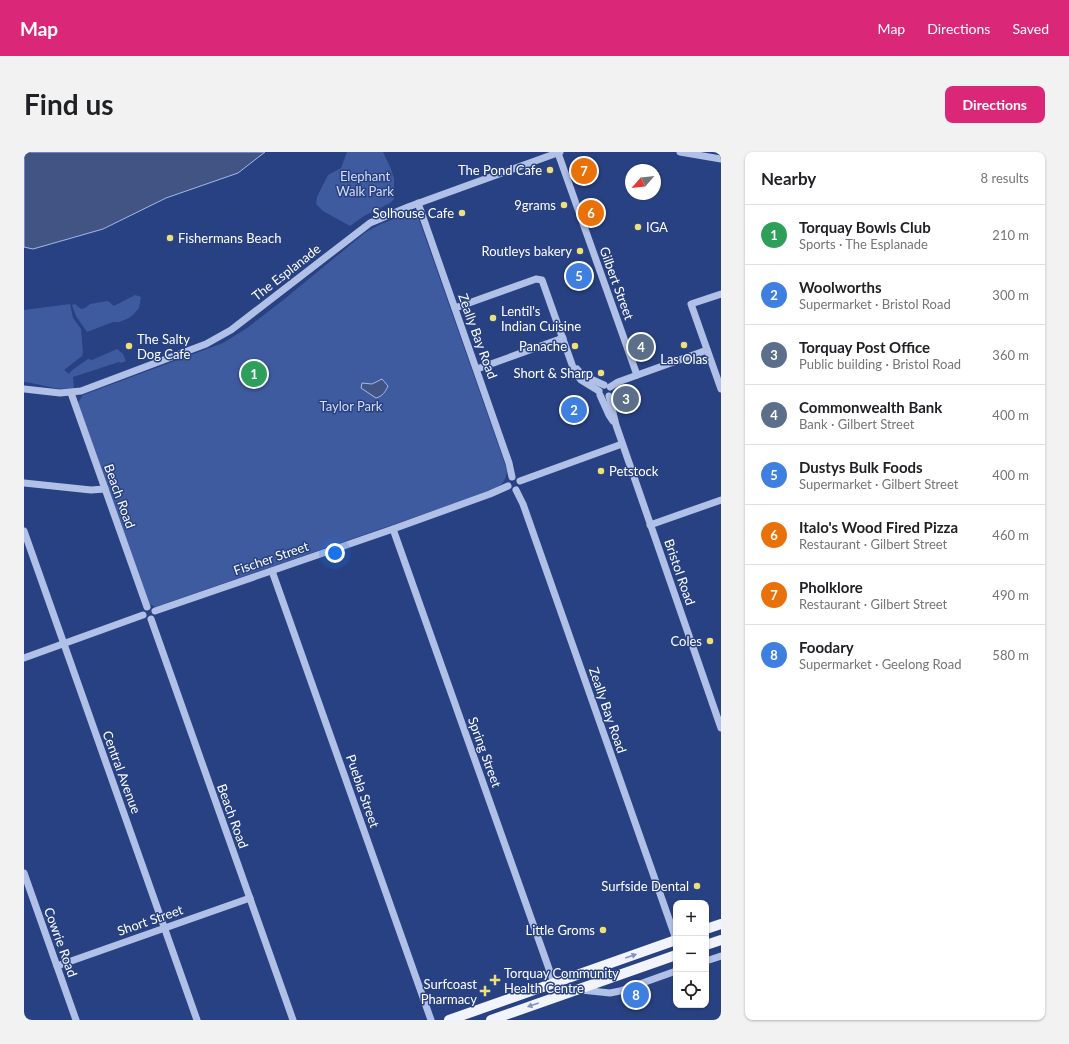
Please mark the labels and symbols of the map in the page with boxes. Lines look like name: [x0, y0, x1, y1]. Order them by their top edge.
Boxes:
pin: 7: [571, 156, 597, 186]
place label: The Pond Cafe: [458, 162, 542, 178]
north arrow: [625, 164, 661, 200]
marker: The Pond Cafe: [545, 165, 555, 175]
park label: Elephant Walk Park: [336, 168, 394, 199]
place label: 9grams: [514, 197, 556, 213]
pin: 6: [578, 198, 604, 228]
marker: 9grams: [559, 200, 569, 210]
place label: Solhouse Cafe: [373, 205, 454, 221]
marker: Solhouse Cafe: [457, 208, 467, 218]
place label: IGA: [646, 219, 668, 235]
marker: IGA: [633, 222, 643, 232]
place label: Fishermans Beach: [178, 230, 281, 246]
marker: Fishermans Beach: [165, 233, 175, 243]
street label: The Esplanade: [248, 240, 324, 304]
place label: Routleys bakery: [481, 243, 572, 259]
street label: Gilbert Street: [596, 244, 638, 322]
marker: Routleys bakery: [575, 246, 585, 256]
pin: 5: [566, 261, 592, 291]
street label: Zeally Bay Road: [455, 291, 501, 381]
place label: Lentil's Indian Cuisine: [501, 303, 581, 334]
marker: Lentil's Indian Cuisine: [488, 313, 498, 323]
place label: The Salty Dog Cafe: [137, 331, 191, 362]
pin: 4: [628, 332, 654, 362]
place label: Panache: [519, 338, 567, 354]
marker: Las Olas: [679, 340, 689, 350]
marker: The Salty Dog Cafe: [124, 341, 134, 351]
marker: Panache: [570, 341, 580, 351]
place label: Las Olas: [660, 351, 708, 367]
pin: 1: [241, 359, 267, 389]
place label: Short & Sharp: [513, 365, 593, 381]
marker: Short & Sharp: [596, 368, 606, 378]
pin: 3: [613, 384, 639, 414]
pin: 2: [561, 395, 587, 425]
park label: Taylor Park: [320, 398, 383, 414]
street label: Beach Road: [101, 462, 139, 530]
place label: Petstock: [609, 463, 659, 479]
marker: Petstock: [596, 466, 606, 476]
street label: Bristol Road: [661, 537, 699, 607]
street label: Fischer Street: [231, 538, 311, 578]
your location: [325, 543, 345, 563]
place label: Coles: [671, 633, 702, 649]
marker: Coles: [705, 636, 715, 646]
street label: Zeally Bay Road: [586, 665, 630, 755]
street label: Spring Street: [465, 715, 505, 790]
street label: Central Avenue: [100, 728, 144, 816]
street label: Puebla Street: [343, 752, 383, 830]
street label: Beach Road: [214, 782, 252, 850]
place label: Surfside Dental: [601, 878, 689, 894]
marker: Surfside Dental: [692, 881, 702, 891]
street label: Short Street: [115, 901, 185, 939]
street label: Cowrie Road: [41, 905, 81, 979]
place label: Little Groms: [526, 922, 595, 938]
marker: Little Groms: [598, 925, 608, 935]
one-way arrow: [625, 952, 637, 958]
place label: Torquay Community Health Centre: [504, 965, 619, 996]
marker: Torquay Community Health Centre: [489, 974, 501, 986]
place label: Surfcoast Pharmacy: [421, 976, 477, 1007]
pin: 8: [623, 980, 649, 1010]
marker: Surfcoast Pharmacy: [480, 986, 490, 996]
one-way arrow: [527, 1002, 539, 1008]

